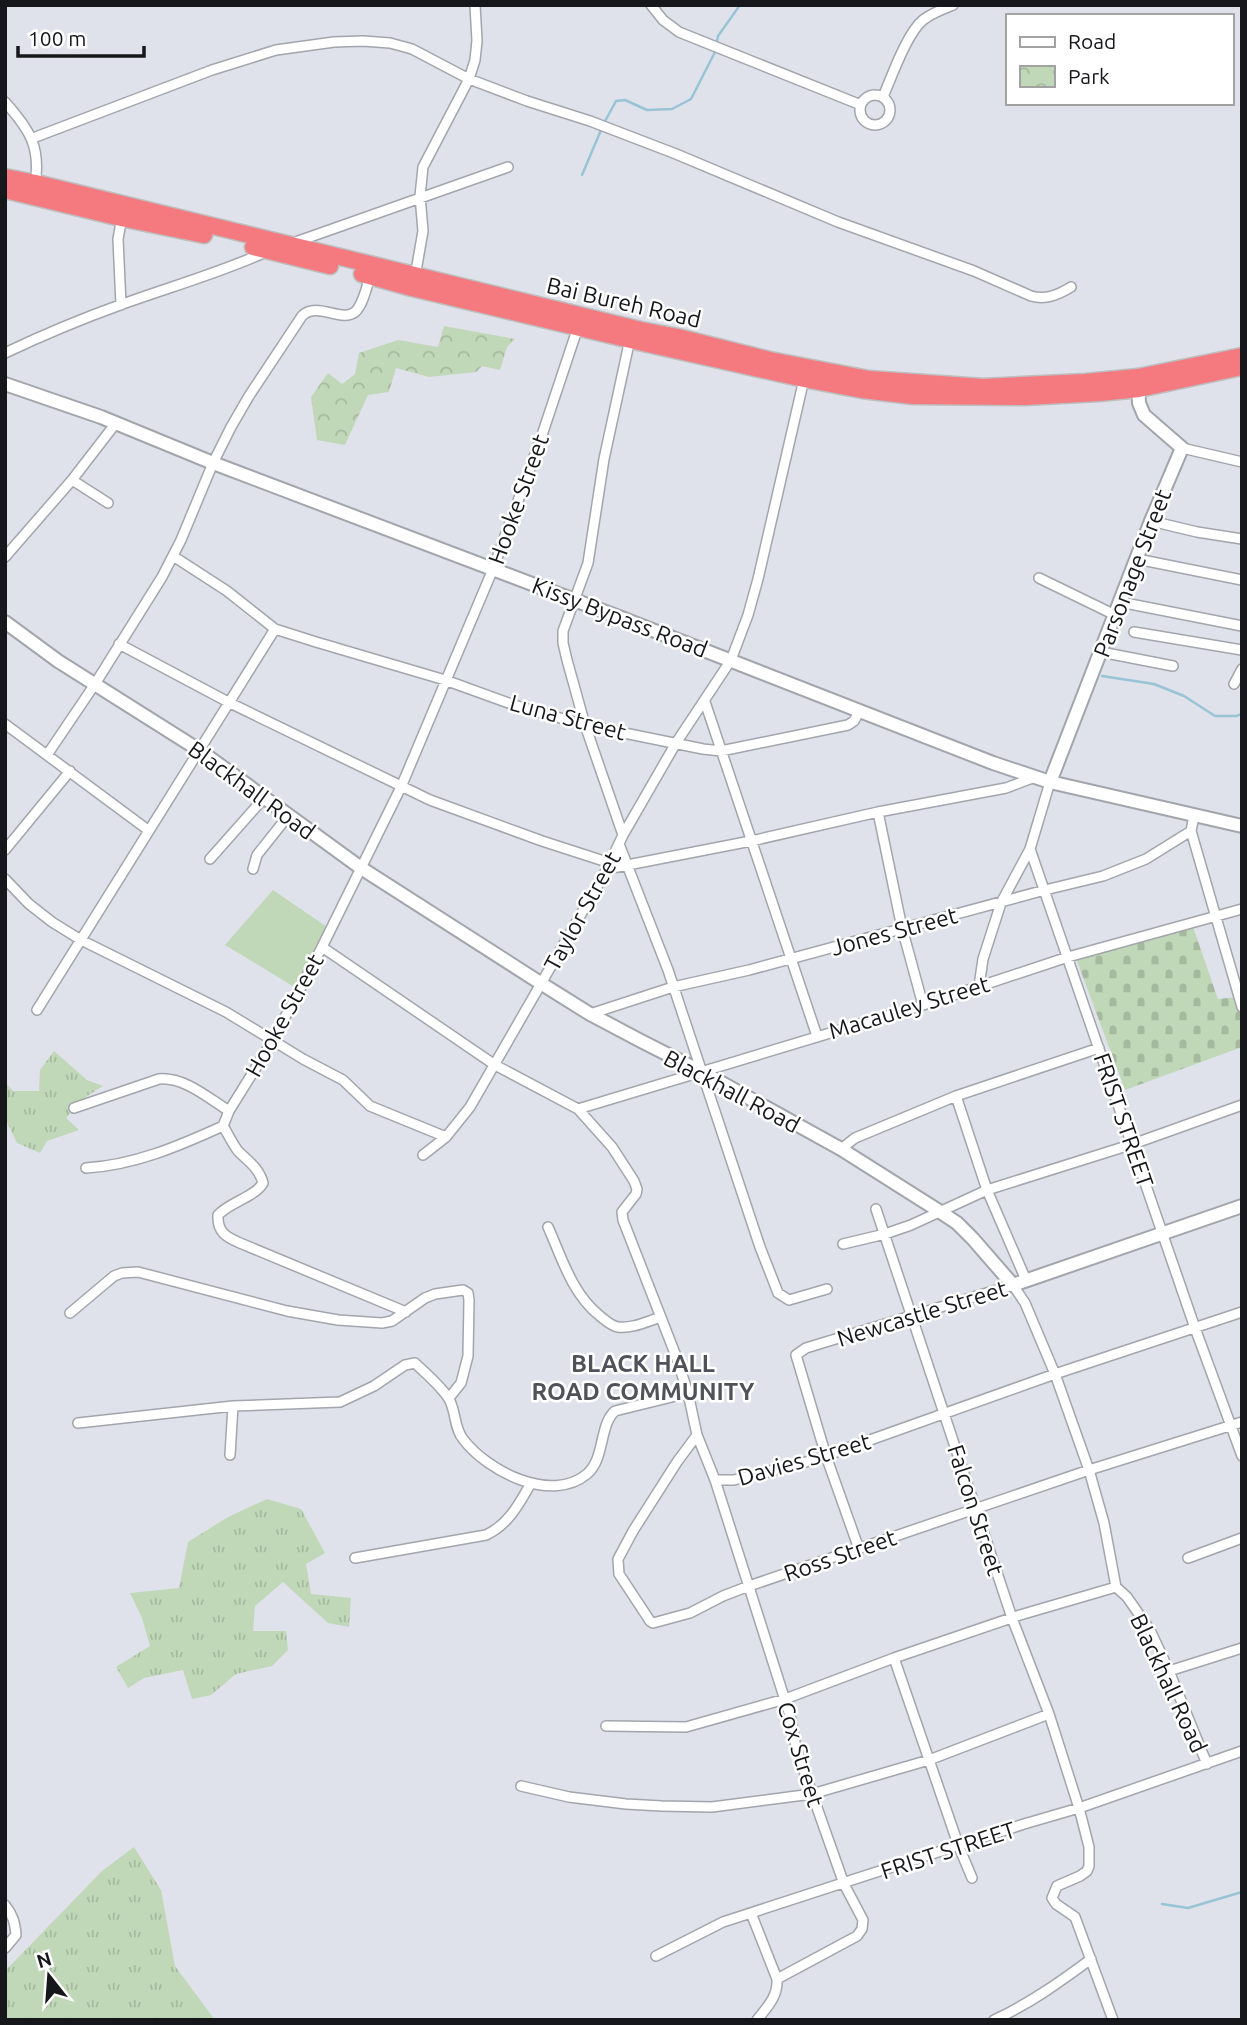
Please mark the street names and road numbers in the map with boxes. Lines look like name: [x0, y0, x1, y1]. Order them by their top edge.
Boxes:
street label: Bai Bureh Road: [544, 272, 704, 332]
street label: Hooke Street: [483, 431, 553, 567]
street label: Parsonage Street: [1088, 485, 1176, 661]
street label: Kissy Bypass Road: [529, 572, 711, 662]
street label: Luna Street: [507, 689, 629, 745]
street label: Blackhall Road: [184, 736, 320, 844]
street label: Taylor Street: [539, 847, 625, 975]
street label: Jones Street: [828, 902, 960, 960]
street label: Hooke Street: [240, 949, 328, 1081]
street label: Macauley Street: [826, 971, 992, 1043]
street label: Blackhall Road: [660, 1045, 804, 1137]
street label: FRIST STREET: [1089, 1050, 1159, 1191]
street label: Newcastle Street: [834, 1275, 1010, 1351]
street label: Davies Street: [735, 1428, 873, 1490]
street label: Falcon Street: [943, 1442, 1009, 1578]
street label: Ross Street: [781, 1524, 899, 1586]
street label: Blackhall Road: [1126, 1610, 1212, 1756]
street label: Cox Street: [773, 1699, 829, 1809]
street label: FRIST STREET: [877, 1816, 1019, 1884]

